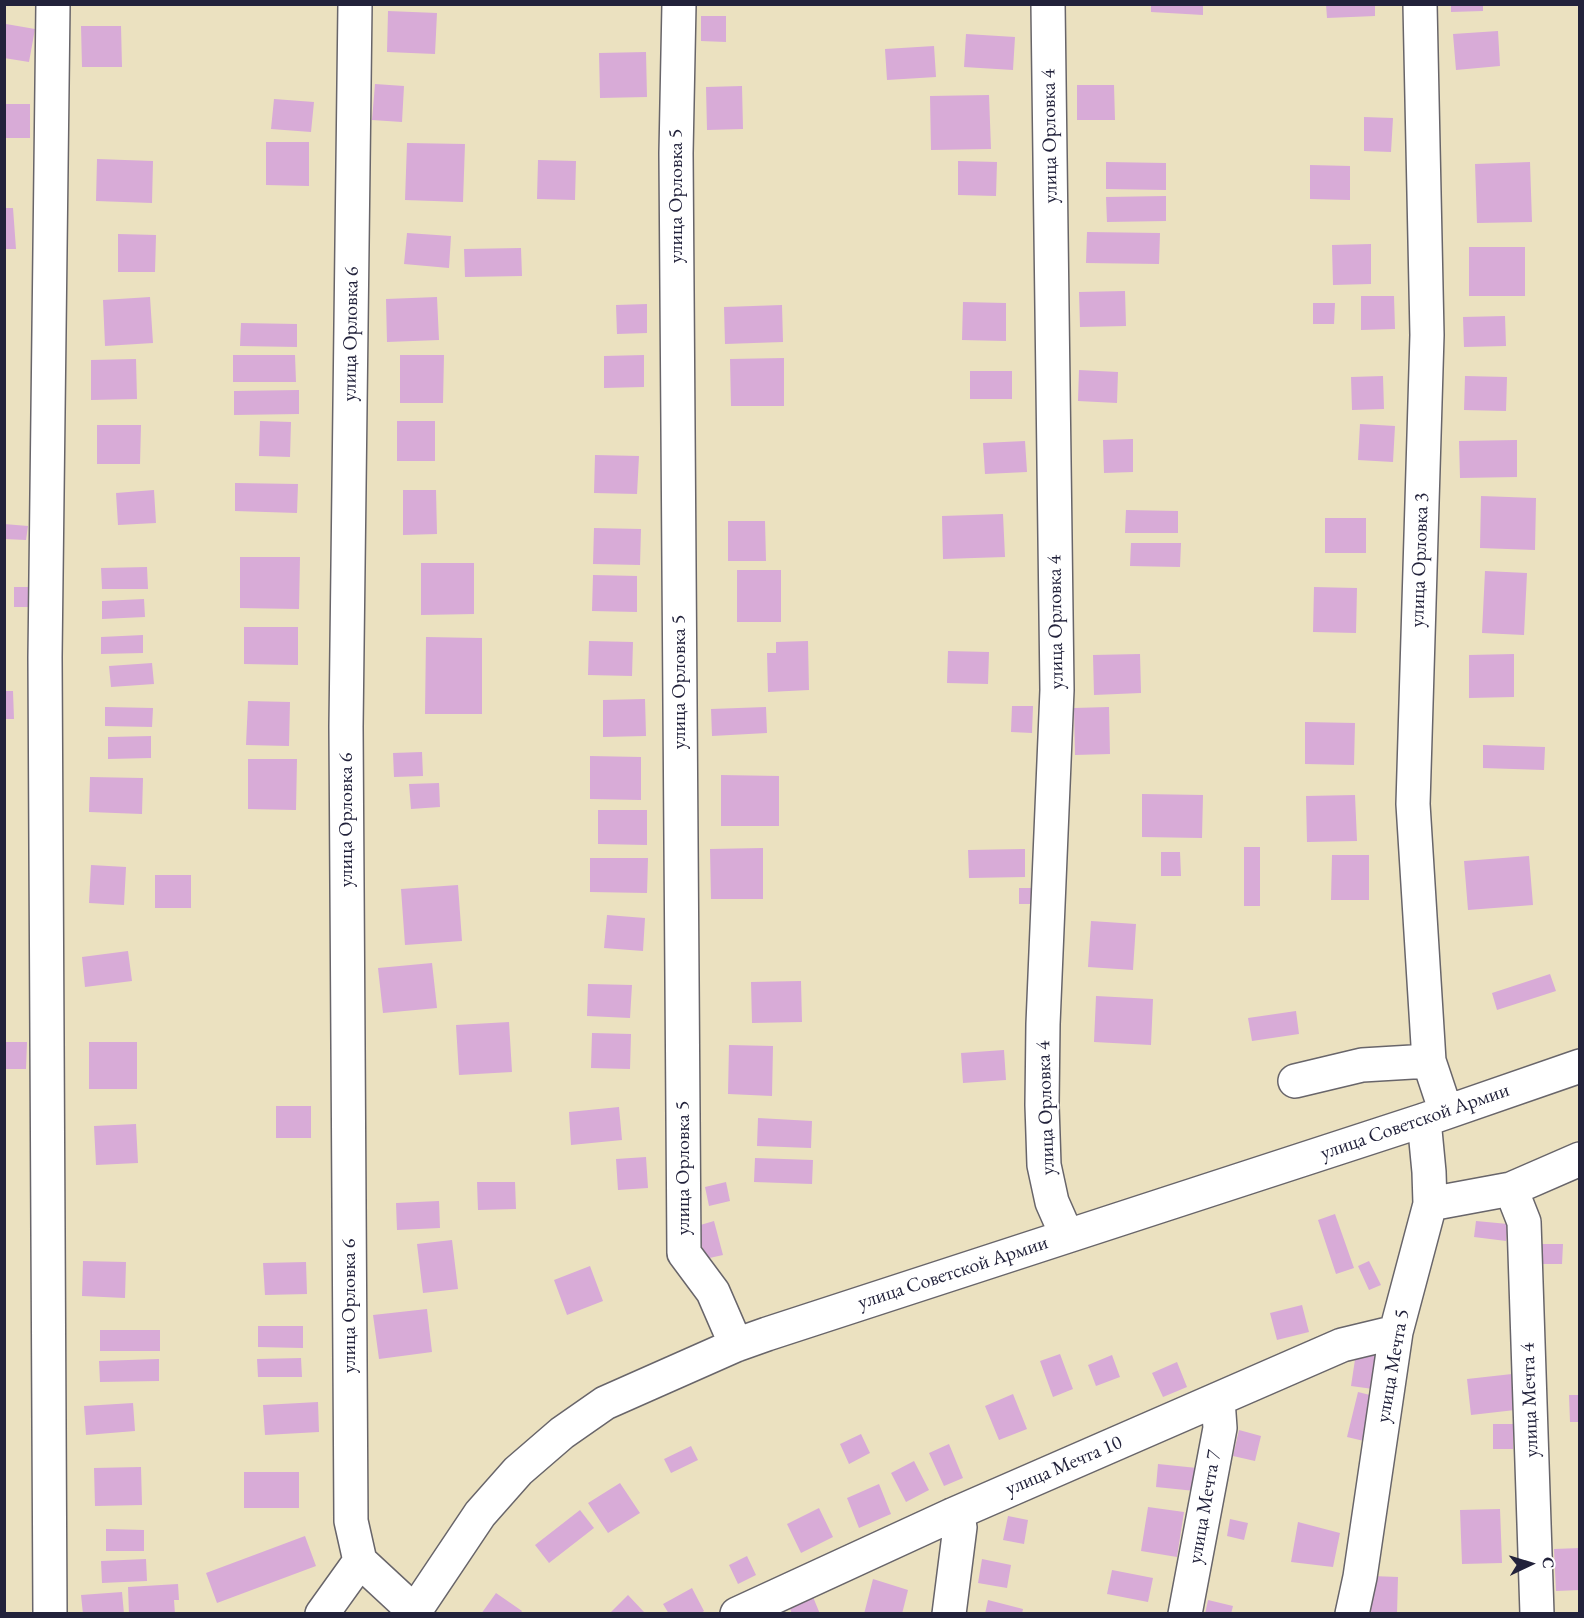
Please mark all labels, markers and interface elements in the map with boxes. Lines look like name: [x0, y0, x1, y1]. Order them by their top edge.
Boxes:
street label: улица Орловка 4: [1037, 68, 1063, 204]
street label: улица Орловка 5: [665, 129, 689, 263]
street label: улица Орловка 6: [338, 266, 364, 402]
street label: улица Орловка 3: [1406, 492, 1434, 628]
street label: улица Орловка 4: [1043, 554, 1069, 690]
street label: улица Орловка 5: [668, 615, 692, 749]
street label: улица Орловка 6: [335, 753, 359, 887]
street label: улица Орловка 4: [1032, 1040, 1060, 1176]
street label: улица Советской Армии: [1317, 1078, 1513, 1166]
street label: улица Орловка 5: [672, 1101, 696, 1235]
street label: улица Советской Армии: [855, 1231, 1051, 1315]
street label: улица Орловка 6: [338, 1239, 362, 1373]
street label: улица Мечта 5: [1371, 1307, 1415, 1425]
street label: улица Мечта 4: [1516, 1342, 1544, 1458]
street label: улица Мечта 10: [1002, 1431, 1126, 1501]
street label: улица Мечта 7: [1183, 1448, 1227, 1566]
north arrow: [1500, 1534, 1560, 1594]
text: С: [1538, 1556, 1559, 1569]

